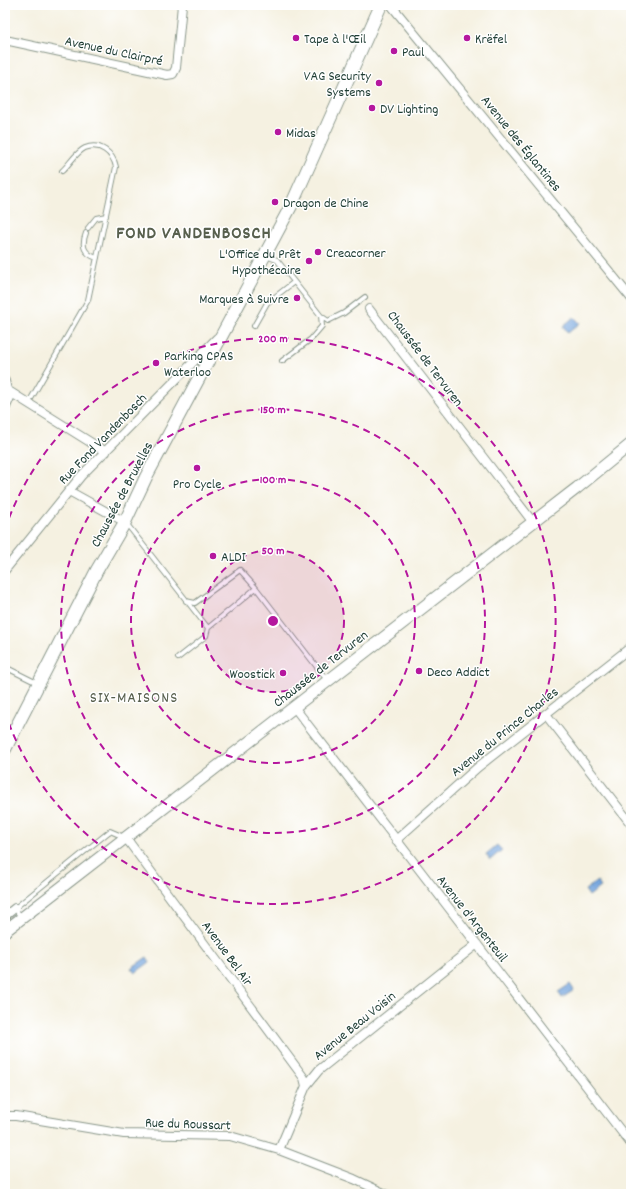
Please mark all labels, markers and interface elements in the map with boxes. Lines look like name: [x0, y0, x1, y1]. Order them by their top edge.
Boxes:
place label: Tape à l'Œil: [304, 30, 367, 50]
place label: Krëfel: [475, 30, 508, 50]
street label: Avenue du Clairpré: [63, 32, 164, 72]
marker: Tape à l'Œil: [291, 33, 301, 43]
marker: Krëfel: [462, 33, 472, 43]
place label: Paul: [402, 43, 425, 63]
marker: Paul: [389, 46, 399, 56]
place label: VAG Security Systems: [304, 67, 371, 103]
marker: VAG Security Systems: [374, 78, 384, 88]
street label: Avenue des Églantines: [475, 92, 566, 197]
place label: DV Lighting: [380, 100, 438, 120]
marker: DV Lighting: [367, 103, 377, 113]
place label: Midas: [286, 124, 316, 144]
marker: Midas: [273, 127, 283, 137]
place label: Dragon de Chine: [283, 194, 368, 214]
marker: Dragon de Chine: [270, 197, 280, 207]
district label: FOND VANDENBOSCH: [116, 222, 272, 247]
place label: Creacorner: [326, 244, 387, 264]
place label: L'Office du Prêt Hypothécaire: [219, 245, 301, 281]
marker: Creacorner: [313, 247, 323, 257]
marker: L'Office du Prêt Hypothécaire: [304, 256, 314, 266]
place label: Marques à Suivre: [199, 290, 289, 310]
marker: Marques à Suivre: [292, 293, 302, 303]
street label: Chaussée de Tervuren: [382, 307, 467, 411]
text: 200 m: [258, 331, 288, 348]
place label: Parking CPAS Waterloo: [164, 347, 233, 383]
marker: Parking CPAS Waterloo: [151, 358, 161, 368]
street label: Rue Fond Vandenbosch: [55, 389, 152, 490]
text: 150 m: [260, 402, 286, 419]
street label: Chaussée de Bruxelles: [86, 439, 159, 551]
marker: Pro Cycle: [192, 463, 202, 473]
text: 100 m: [260, 472, 286, 489]
place label: Pro Cycle: [173, 475, 221, 495]
text: 50 m: [261, 543, 285, 560]
place label: ALDI: [221, 548, 247, 568]
marker: ALDI: [208, 551, 218, 561]
centre of rings: [266, 614, 280, 628]
street label: Chaussée de Tervuren: [269, 626, 373, 713]
place label: Deco Addict: [427, 663, 490, 683]
place label: Woostick: [230, 665, 275, 685]
marker: Deco Addict: [414, 666, 424, 676]
marker: Woostick: [278, 668, 288, 678]
street label: Avenue du Prince Charles: [447, 683, 563, 782]
district label: SIX-MAISONS: [90, 687, 178, 710]
street label: Avenue d'Argenteuil: [431, 871, 512, 968]
street label: Avenue Bel Air: [196, 917, 257, 992]
street label: Avenue Beau Voisin: [310, 987, 401, 1066]
street label: Rue du Roussart: [145, 1114, 231, 1136]

